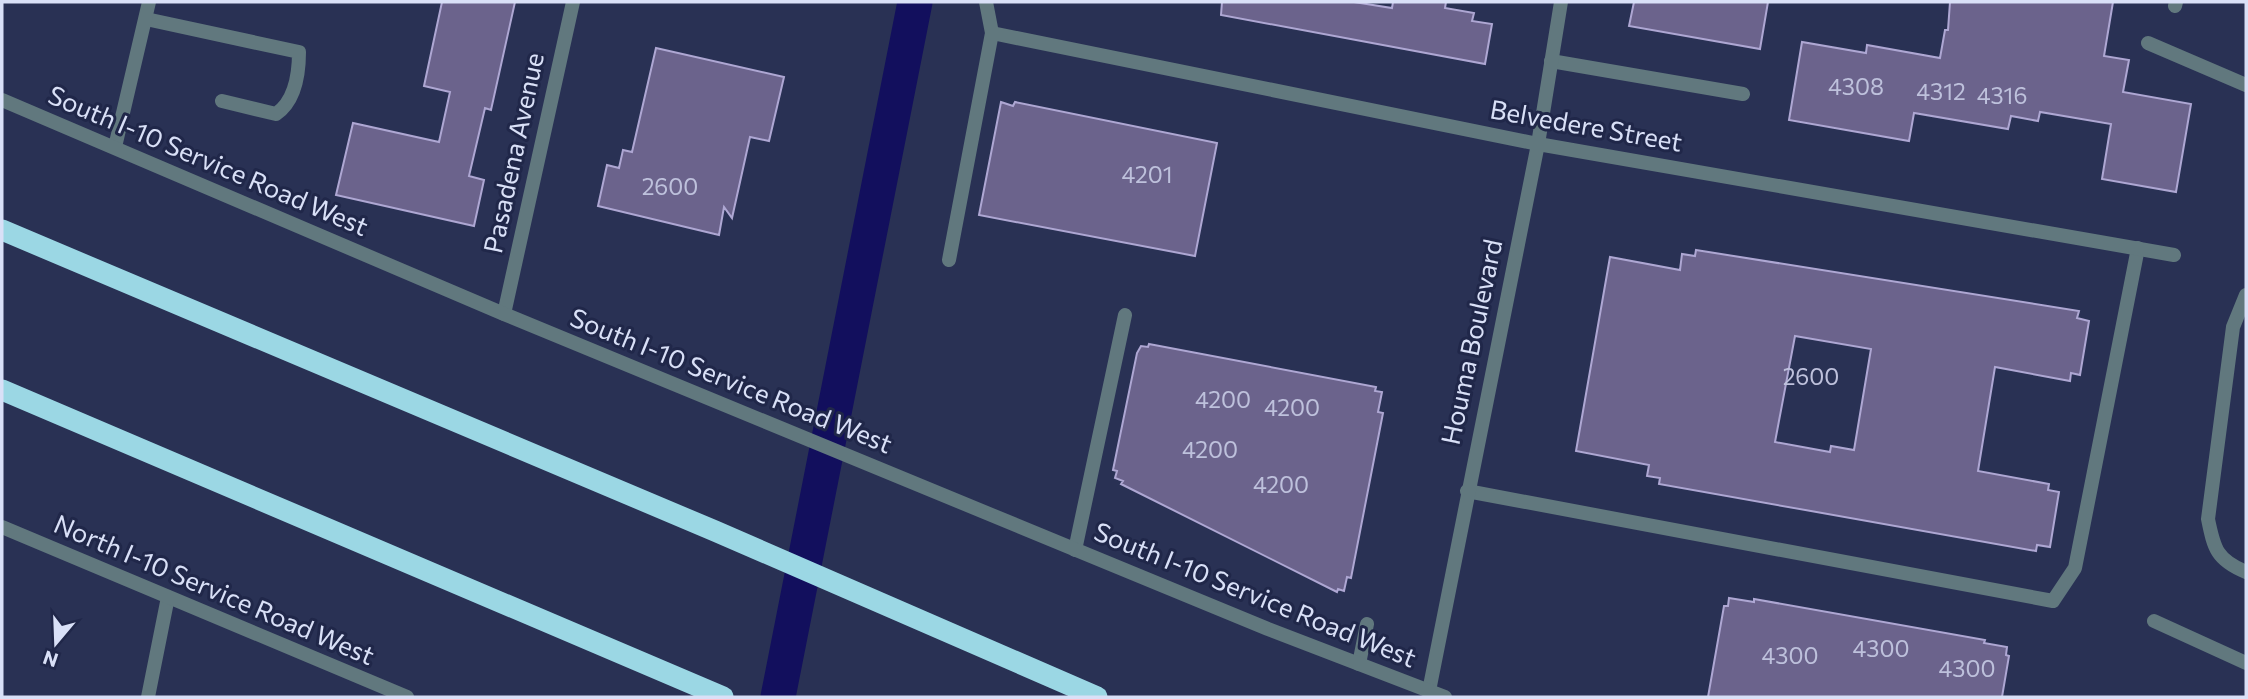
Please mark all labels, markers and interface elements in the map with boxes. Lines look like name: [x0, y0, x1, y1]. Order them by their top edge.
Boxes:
street label: Pasadena Avenue: [476, 50, 549, 256]
house number: 4308: [1828, 72, 1884, 100]
house number: 4312: [1916, 77, 1966, 105]
street label: South I-10 Service Road West: [44, 78, 373, 241]
house number: 4316: [1977, 81, 2027, 109]
street label: Belvedere Street: [1488, 92, 1685, 157]
house number: 4201: [1122, 160, 1173, 188]
house number: 2600: [642, 172, 698, 200]
street label: Houma Boulevard: [1434, 236, 1507, 447]
street label: South I-10 Service Road West: [566, 301, 897, 459]
house number: 2600: [1783, 362, 1839, 390]
house number: 4200: [1195, 385, 1251, 413]
house number: 4200: [1264, 393, 1320, 421]
house number: 4200: [1182, 435, 1238, 463]
house number: 4200: [1253, 470, 1309, 498]
street label: North I-10 Service Road West: [49, 508, 379, 672]
street label: South I-10 Service Road West: [1090, 515, 1421, 673]
north arrow: [21, 608, 91, 678]
house number: 4300: [1853, 634, 1909, 662]
house number: 4300: [1762, 641, 1818, 669]
house number: 4300: [1939, 654, 1995, 682]

